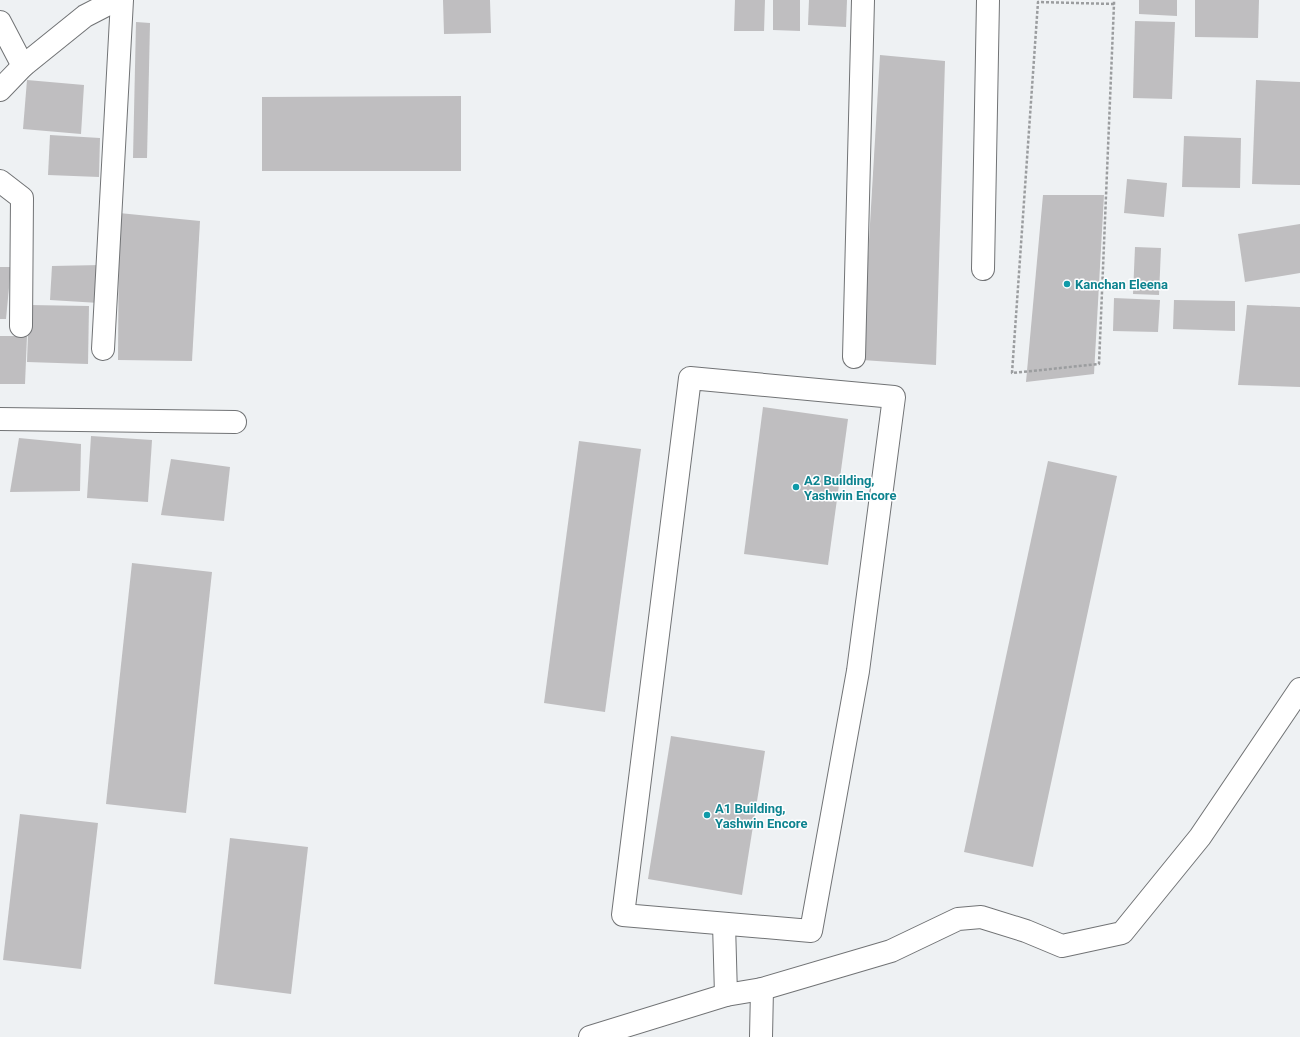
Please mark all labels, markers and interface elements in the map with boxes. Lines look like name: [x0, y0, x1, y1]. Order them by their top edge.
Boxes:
place label: Kanchan Eleena: [1075, 277, 1168, 292]
marker: Kanchan Eleena: [1062, 279, 1072, 289]
place label: A2 Building, Yashwin Encore: [804, 473, 896, 503]
marker: A2 Building, Yashwin Encore: [791, 482, 801, 492]
place label: A1 Building, Yashwin Encore: [715, 801, 807, 831]
marker: A1 Building, Yashwin Encore: [702, 810, 712, 820]

